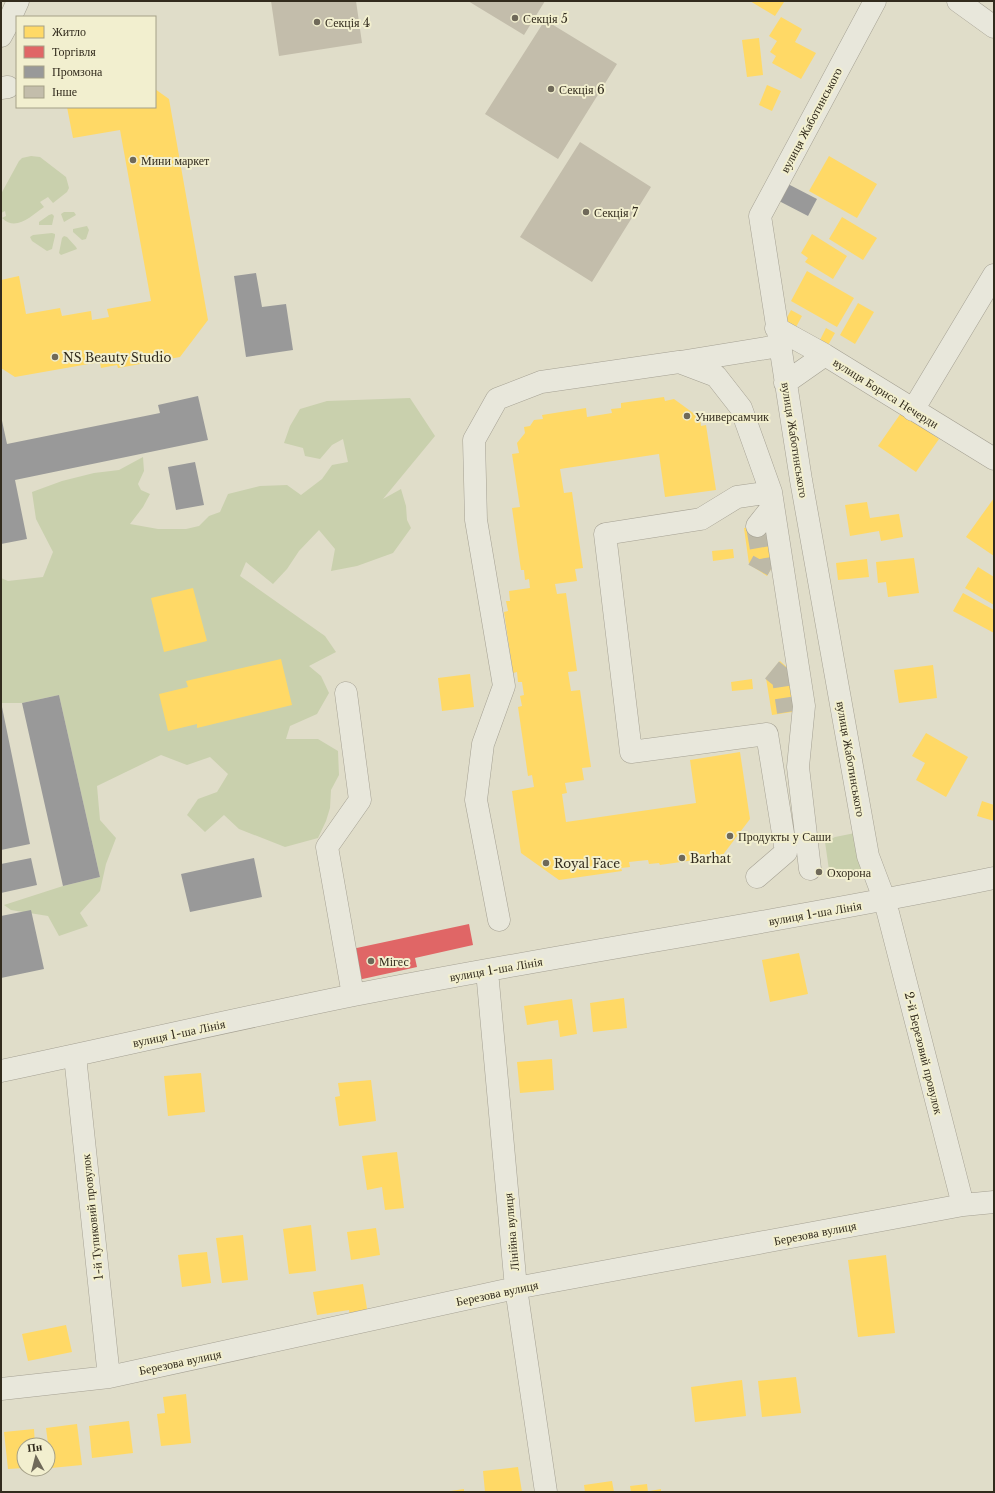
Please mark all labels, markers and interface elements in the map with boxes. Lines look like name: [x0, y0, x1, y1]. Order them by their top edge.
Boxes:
place label: Секція 5: [523, 11, 568, 26]
marker: Секція 5: [510, 13, 520, 23]
place label: Секція 4: [325, 15, 370, 30]
legend: [16, 16, 156, 108]
marker: Секція 4: [312, 17, 322, 27]
text: Житло: [52, 24, 86, 39]
text: Торгівля: [52, 44, 96, 59]
text: Промзона: [52, 64, 103, 79]
street label: вулиця Жаботинського: [777, 65, 845, 175]
place label: Секція 6: [559, 82, 605, 97]
text: Інше: [52, 84, 77, 99]
marker: Секція 6: [546, 84, 556, 94]
place label: Мини маркет: [141, 153, 210, 168]
marker: Мини маркет: [128, 155, 138, 165]
place label: Секція 7: [594, 205, 639, 220]
marker: Секція 7: [581, 207, 591, 217]
place label: NS Beauty Studio: [63, 350, 171, 365]
marker: NS Beauty Studio: [50, 352, 60, 362]
street label: вулиця Бориса Нечерди: [831, 354, 942, 432]
street label: вулиця Жаботинського: [778, 381, 812, 499]
place label: Универсамчик: [695, 409, 769, 424]
marker: Универсамчик: [682, 411, 692, 421]
street label: вулиця Жаботинського: [833, 700, 869, 818]
place label: Продукты у Саши: [738, 829, 832, 844]
marker: Продукты у Саши: [725, 831, 735, 841]
place label: Barhat: [690, 851, 731, 866]
marker: Barhat: [677, 853, 687, 863]
place label: Royal Face: [554, 856, 620, 871]
marker: Royal Face: [541, 858, 551, 868]
place label: Охорона: [827, 865, 872, 880]
marker: Охорона: [814, 867, 824, 877]
street label: вулиця 1-ша Лінія: [767, 897, 863, 929]
street label: вулиця 1-ша Лінія: [448, 953, 544, 985]
place label: Мігес: [379, 954, 409, 969]
marker: Мігес: [366, 956, 376, 966]
street label: 2-й Березовий провулок: [901, 990, 947, 1116]
street label: вулиця 1-ша Лінія: [131, 1016, 227, 1050]
street label: 1-й Тупиковий провулок: [78, 1153, 106, 1281]
street label: Лінійна вулиця: [500, 1192, 522, 1271]
street label: Березова вулиця: [772, 1218, 858, 1248]
street label: Березова вулиця: [454, 1277, 540, 1309]
street label: Березова вулиця: [137, 1346, 223, 1378]
north arrow: [16, 1437, 56, 1477]
text: Пн: [27, 1439, 44, 1455]

